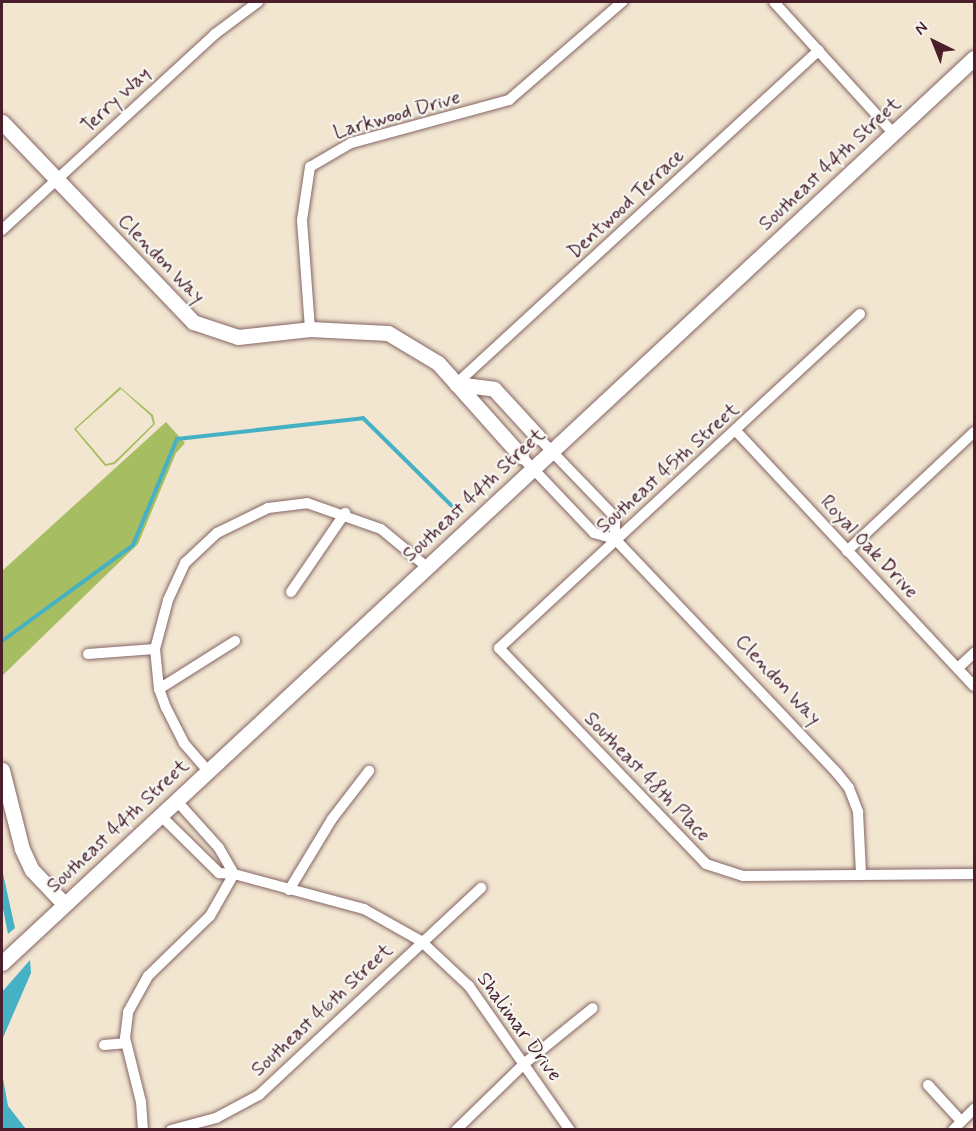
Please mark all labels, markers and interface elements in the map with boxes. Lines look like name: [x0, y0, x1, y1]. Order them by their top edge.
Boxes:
north arrow: [904, 12, 964, 72]
text: N: [910, 17, 932, 40]
street label: Terry Way: [75, 61, 157, 139]
street label: Larkwood Drive: [331, 86, 463, 144]
street label: Southeast 44th Street: [754, 92, 906, 236]
street label: Dentwood Terrace: [563, 144, 689, 264]
street label: Clendon Way: [112, 209, 210, 309]
street label: Southeast 45th Street: [592, 397, 744, 539]
street label: Southeast 44th Street: [398, 423, 550, 567]
street label: Royal Oak Drive: [815, 490, 923, 604]
street label: Clendon Way: [729, 629, 827, 731]
street label: Southeast 48th Place: [579, 707, 715, 847]
street label: Southeast 44th Street: [42, 754, 194, 898]
street label: Southeast 46th Street: [246, 938, 398, 1082]
street label: Shalimar Drive: [472, 968, 566, 1086]

